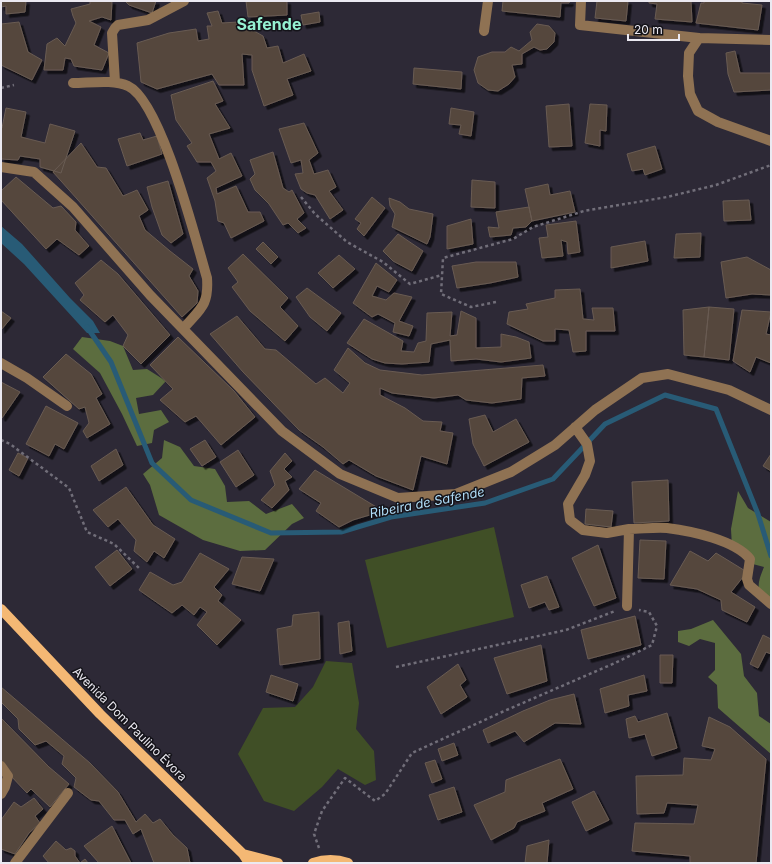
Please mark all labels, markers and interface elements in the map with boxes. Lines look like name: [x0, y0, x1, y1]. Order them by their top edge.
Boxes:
district label: Safende: [237, 14, 301, 34]
scale bar: [628, 16, 679, 42]
text: 20 m: [634, 22, 663, 37]
water label: Ribeira de Safende: [368, 483, 486, 521]
street label: Avenida Dom Paulino Évora: [70, 664, 190, 784]

